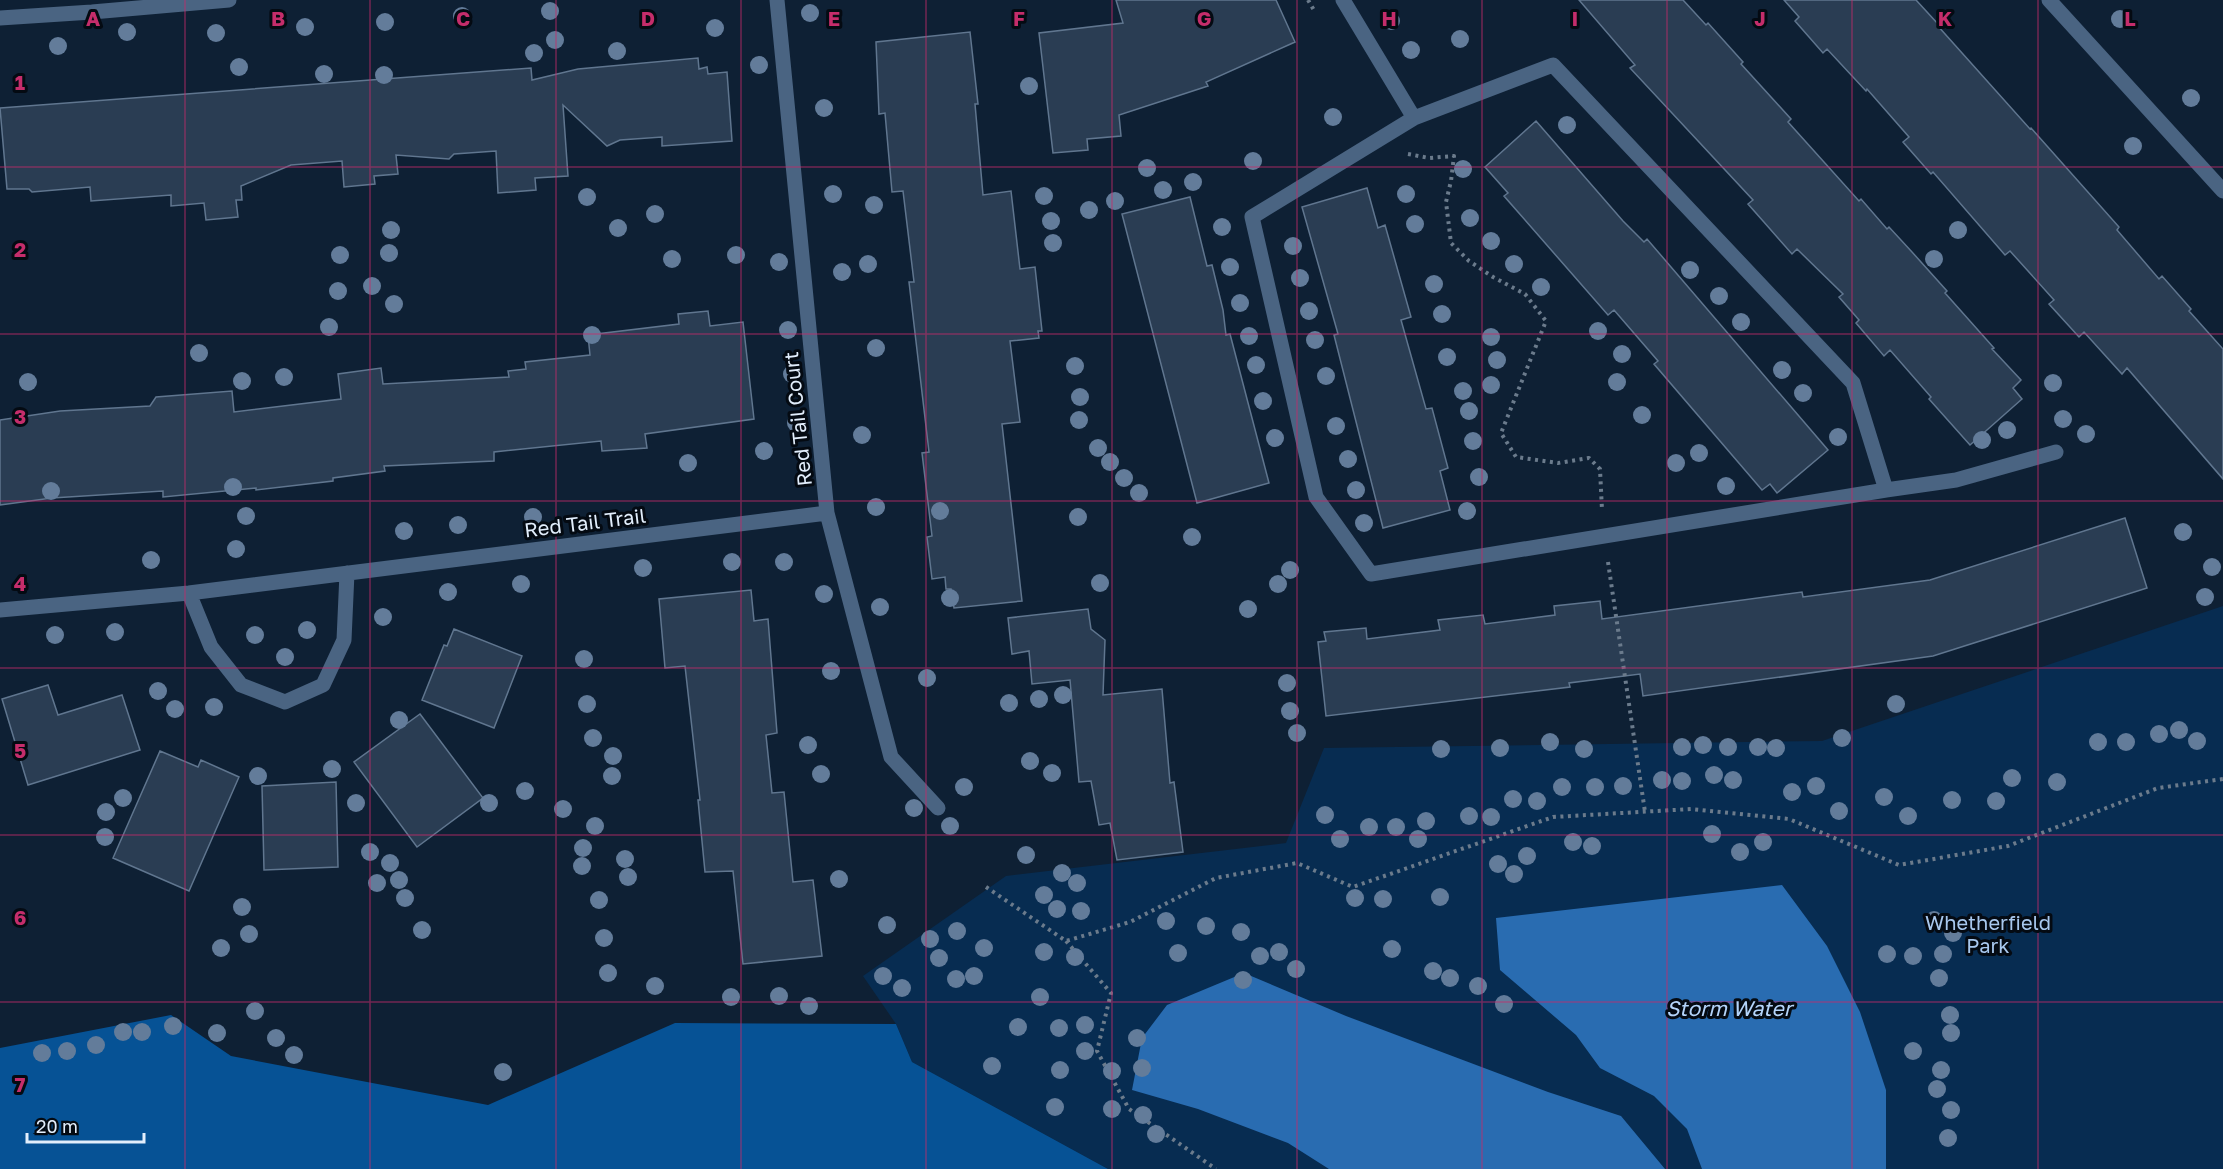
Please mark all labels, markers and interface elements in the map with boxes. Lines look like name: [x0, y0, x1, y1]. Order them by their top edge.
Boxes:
text: A: [86, 6, 100, 30]
text: B: [271, 6, 285, 30]
text: C: [456, 6, 470, 30]
text: D: [641, 6, 655, 30]
text: E: [828, 6, 840, 30]
text: F: [1013, 6, 1025, 30]
text: G: [1197, 6, 1211, 30]
text: H: [1381, 6, 1397, 30]
text: I: [1572, 6, 1578, 30]
text: J: [1754, 6, 1766, 30]
text: K: [1938, 6, 1953, 30]
text: L: [2124, 6, 2136, 30]
text: 1: [15, 70, 25, 94]
text: 2: [14, 237, 26, 261]
street label: Red Tail Court: [778, 351, 816, 487]
text: 3: [14, 404, 26, 428]
street label: Red Tail Trail: [523, 503, 647, 541]
text: 4: [14, 571, 26, 595]
text: 5: [14, 738, 26, 762]
text: 6: [14, 905, 26, 929]
park label: Whetherfield Park: [1925, 910, 2051, 957]
water label: Storm Water: [1666, 995, 1795, 1021]
text: 7: [15, 1072, 26, 1096]
scale bar: [27, 1106, 144, 1144]
text: 20 m: [36, 1115, 78, 1137]

